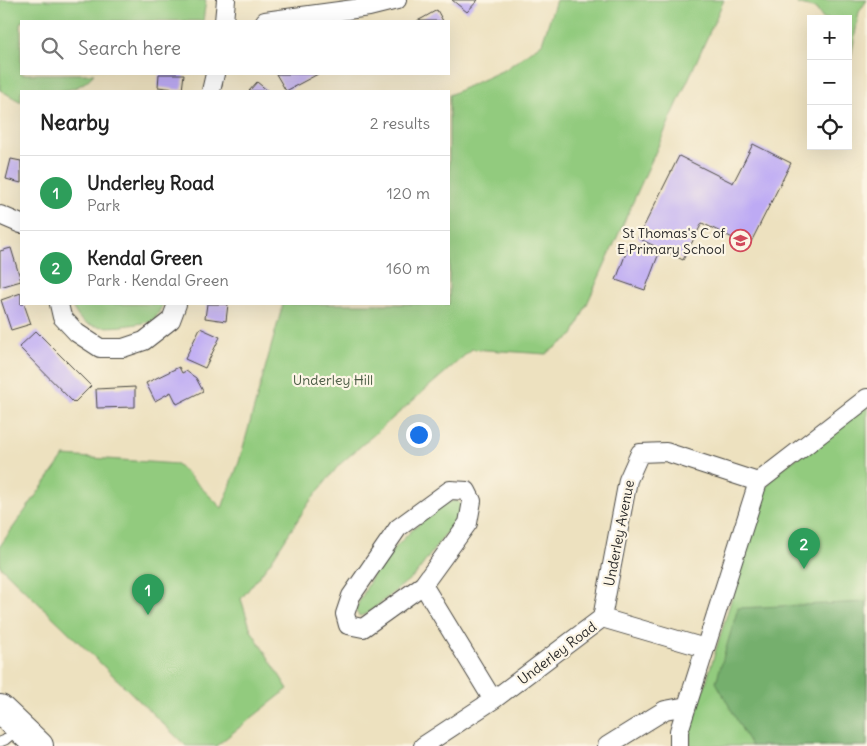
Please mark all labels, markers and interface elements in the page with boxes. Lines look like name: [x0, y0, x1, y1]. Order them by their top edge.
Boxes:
map controls: [807, 15, 852, 150]
button: +: [807, 15, 852, 60]
search box: [20, 20, 450, 75]
icon: search: [38, 34, 66, 62]
text: Search here: [78, 36, 181, 60]
button: −: [807, 60, 852, 105]
button: locate: [807, 105, 852, 150]
text: Nearby: [40, 109, 110, 136]
text: 2 results: [370, 113, 430, 133]
text: Underley Road: [87, 171, 214, 195]
text: 1: [53, 183, 59, 203]
text: 120 m: [387, 183, 430, 203]
text: Park: [87, 195, 120, 215]
place label: St Thomas's C of E Primary School: [617, 224, 725, 258]
school or university icon: St Thomas's C of E Primary School: [729, 229, 753, 253]
text: Kendal Green: [87, 246, 203, 270]
text: 2: [52, 258, 60, 278]
text: 160 m: [386, 258, 430, 278]
text: Park · Kendal Green: [87, 270, 229, 290]
park label: Underley Hill: [293, 371, 373, 389]
your location: [406, 422, 432, 448]
street label: Underley Avenue: [600, 478, 638, 588]
pin: 2: [788, 528, 820, 569]
pin: 1: [132, 574, 164, 615]
street label: Underley Road: [514, 618, 600, 688]

